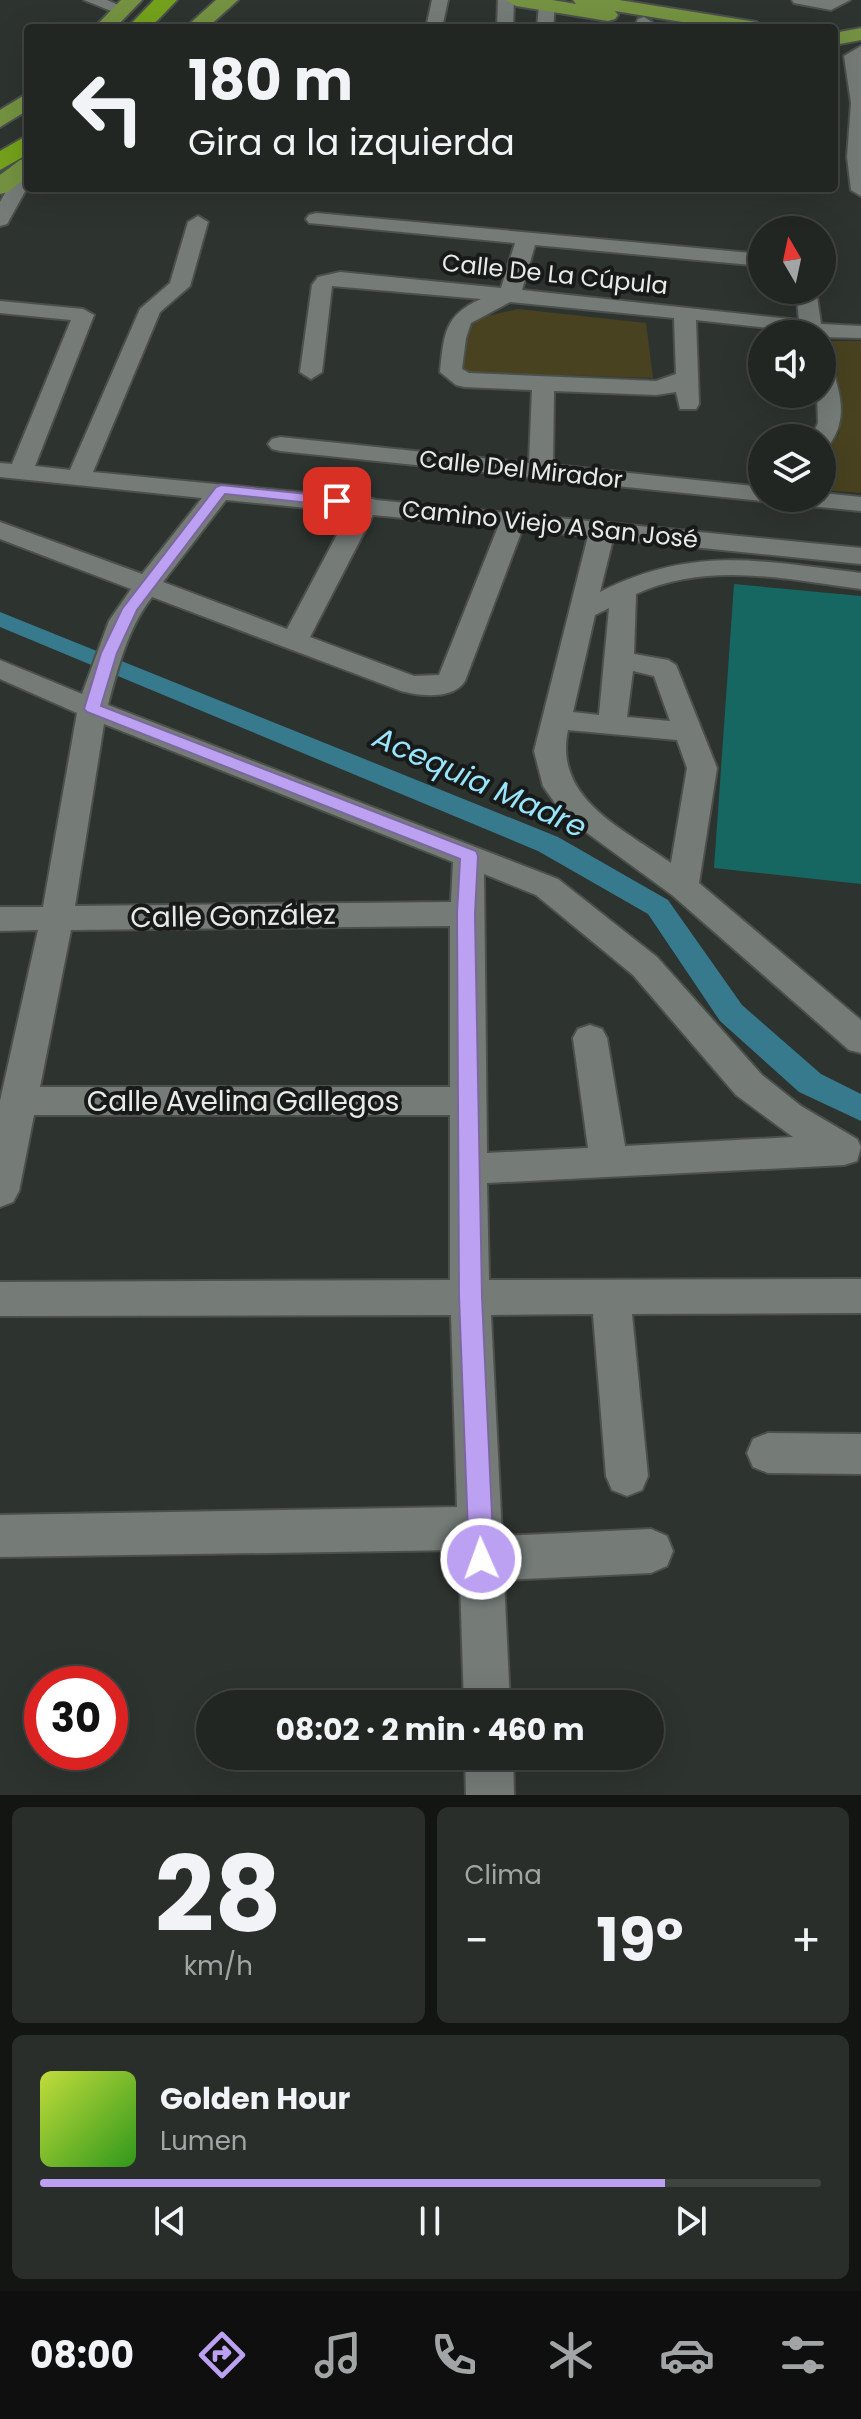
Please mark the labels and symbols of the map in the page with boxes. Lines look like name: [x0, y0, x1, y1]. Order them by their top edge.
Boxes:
north arrow: [748, 216, 836, 304]
street label: Calle De La Cúpula: [441, 246, 669, 302]
street label: Calle Del Mirador: [418, 442, 624, 496]
pin: [303, 467, 371, 535]
street label: Camino Viejo A San José: [400, 492, 700, 556]
water label: Acequia Madre: [366, 715, 593, 848]
street label: Calle González: [130, 895, 336, 937]
street label: Calle Avelina Gallegos: [87, 1082, 399, 1121]
position arrow: [439, 1517, 523, 1601]
speed limit sign: 30: [24, 1666, 128, 1770]

